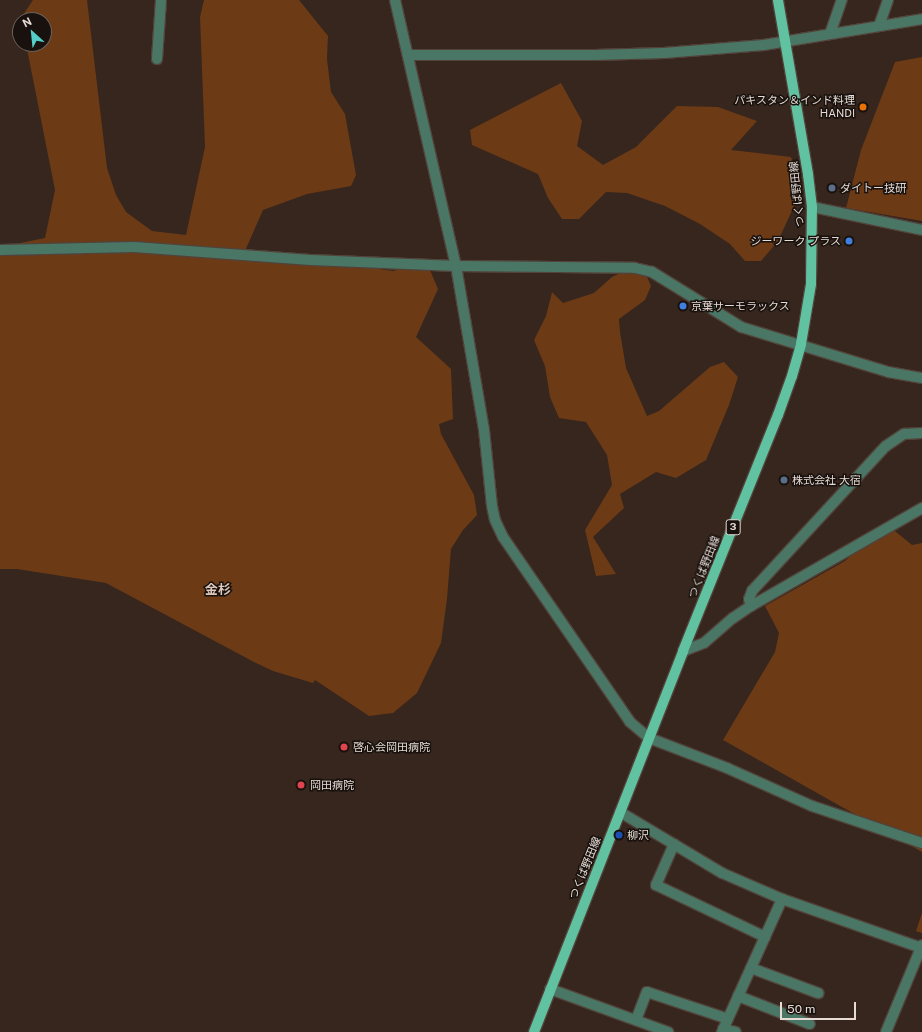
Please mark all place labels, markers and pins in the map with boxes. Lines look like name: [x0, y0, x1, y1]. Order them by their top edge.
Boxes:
place label: パキスタン＆インド料理 HANDI: [734, 94, 855, 120]
marker: パキスタン＆インド料理 HANDI: [858, 102, 868, 112]
place label: ダイトー技研: [840, 181, 906, 195]
marker: ダイトー技研: [827, 183, 837, 193]
place label: ジーワーク プラス: [750, 234, 841, 248]
marker: ジーワーク プラス: [844, 236, 854, 246]
place label: 京葉サーモラックス: [691, 299, 790, 313]
marker: 京葉サーモラックス: [678, 301, 688, 311]
place label: 株式会社 大宿: [792, 473, 861, 487]
marker: 株式会社 大宿: [779, 475, 789, 485]
place label: 啓心会岡田病院: [353, 740, 430, 754]
marker: 啓心会岡田病院: [338, 741, 350, 753]
place label: 岡田病院: [310, 778, 354, 792]
marker: 岡田病院: [295, 779, 307, 791]
place label: 柳沢: [627, 828, 649, 842]
marker: 柳沢: [614, 830, 624, 840]

